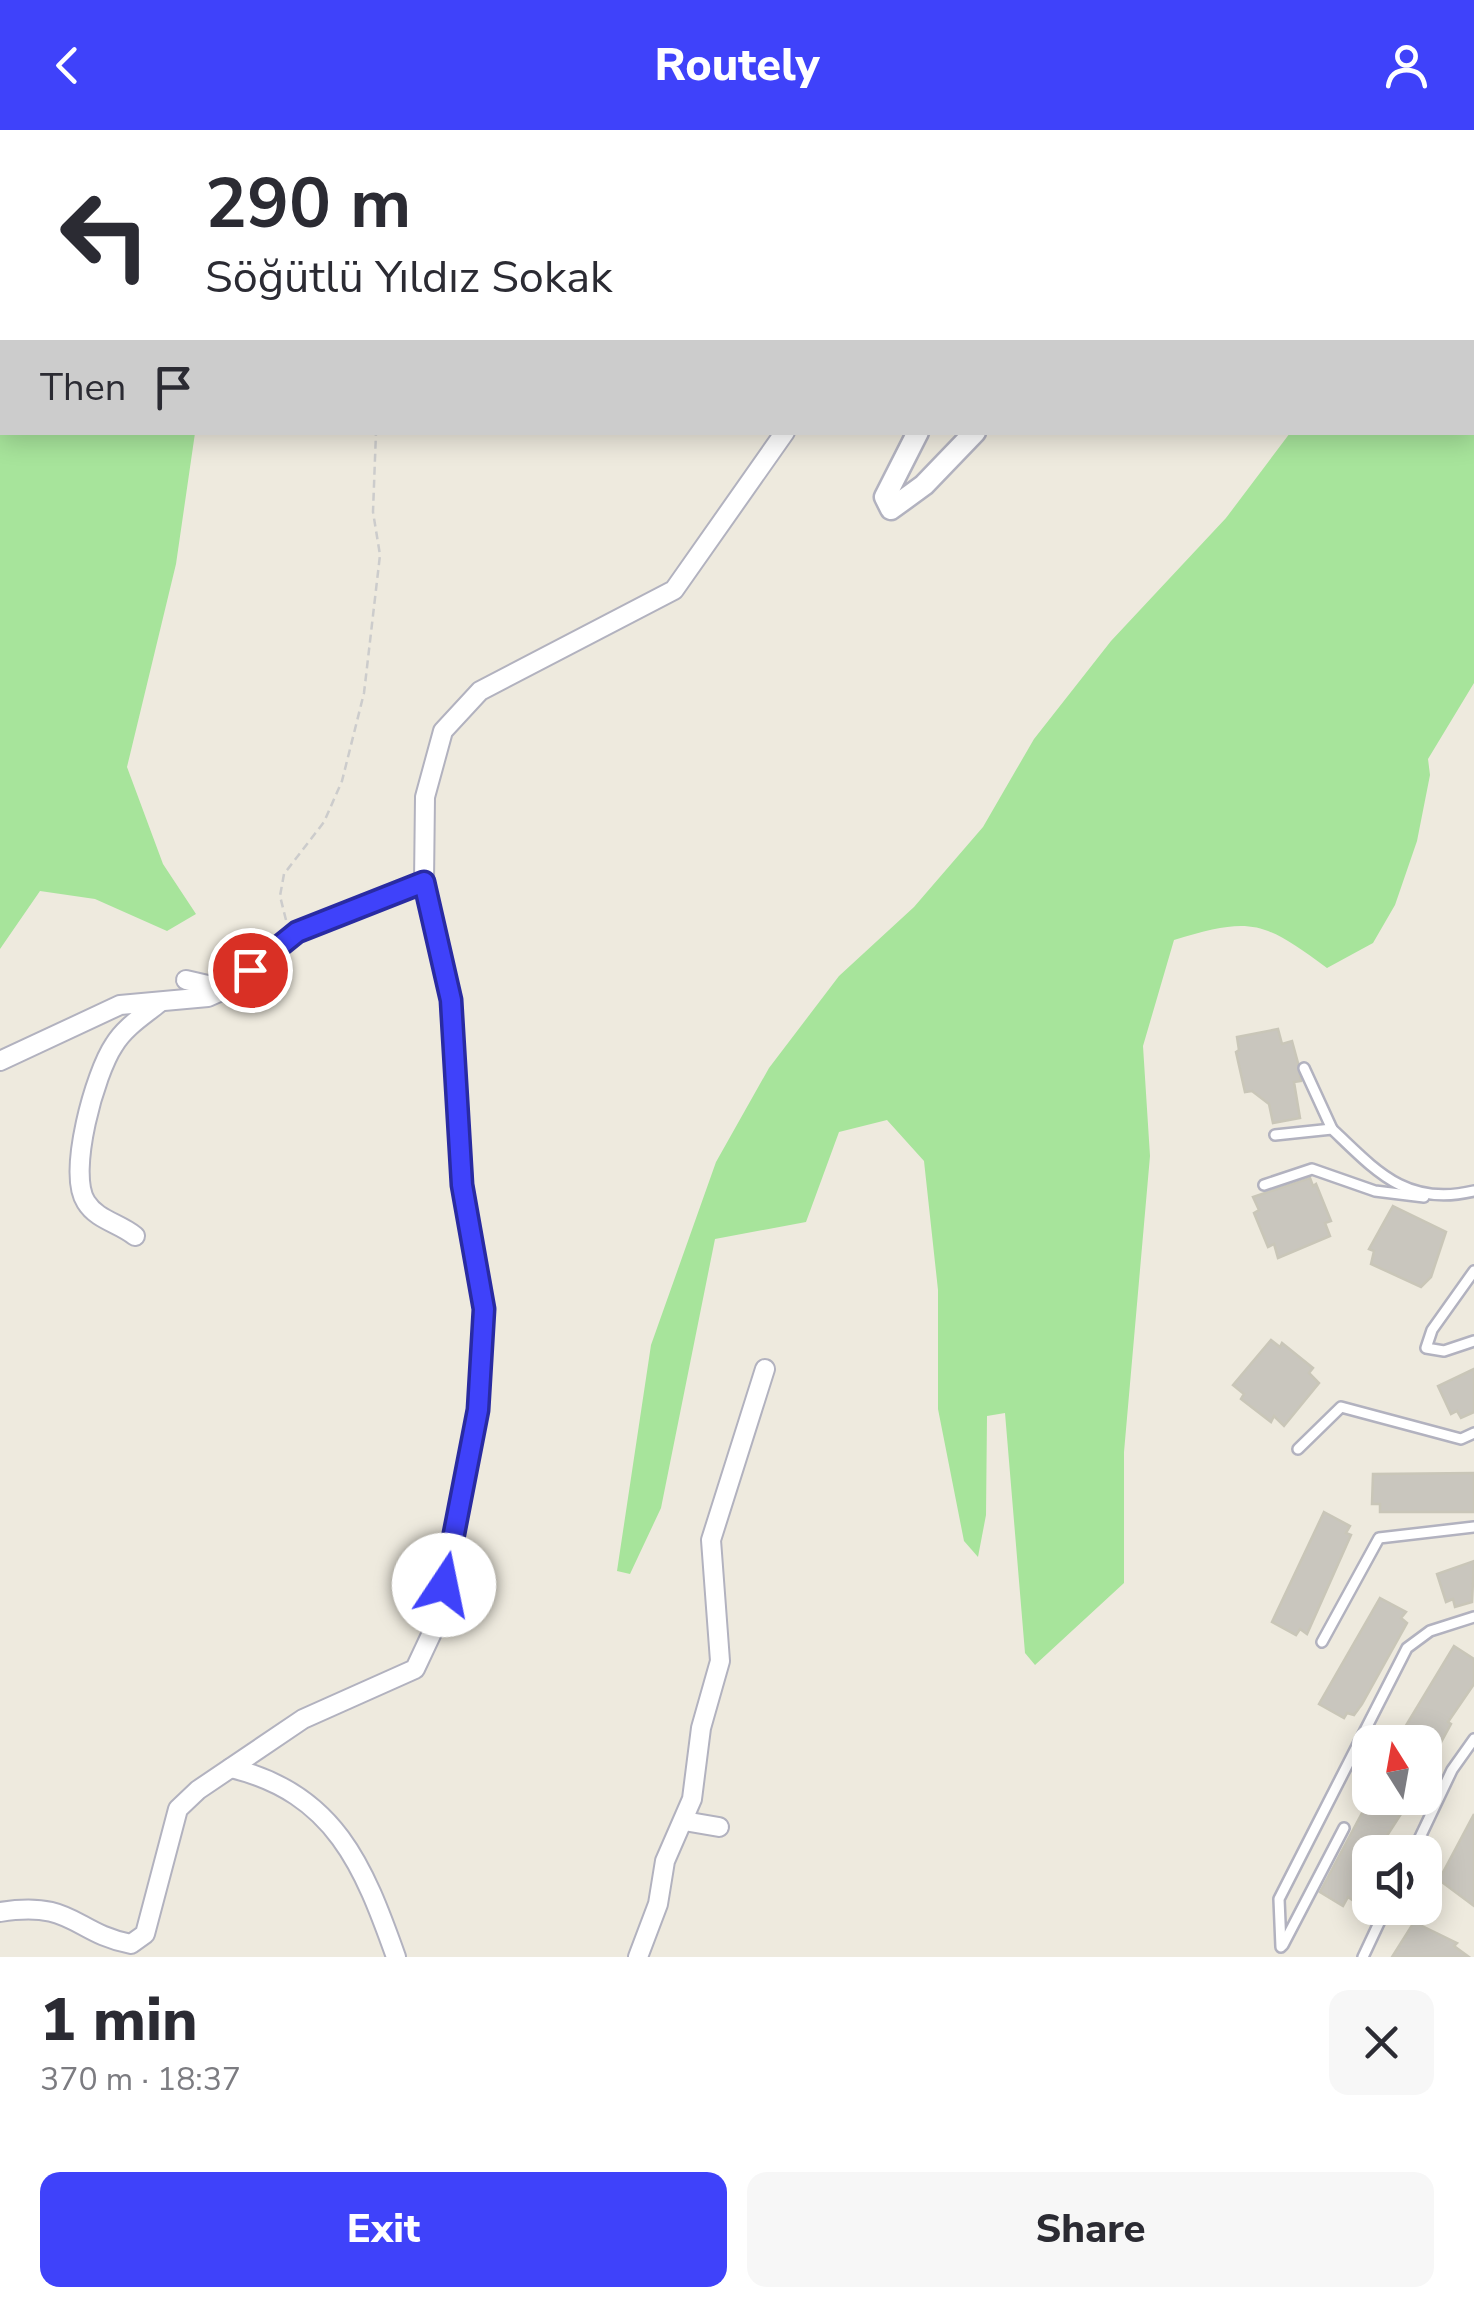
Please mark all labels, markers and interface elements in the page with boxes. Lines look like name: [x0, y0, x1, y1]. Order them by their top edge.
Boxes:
text: Routely: [655, 35, 819, 96]
icon: back: [40, 38, 95, 93]
icon: person: [1379, 38, 1434, 93]
text: 290 m: [205, 156, 411, 252]
icon: left: [40, 170, 170, 300]
text: Söğütlü Yıldız Sokak: [205, 247, 613, 308]
icon: arrive: [146, 360, 201, 415]
text: Then: [40, 362, 126, 413]
pin: [208, 928, 293, 1013]
icon: arrive: [223, 943, 278, 998]
position arrow: [392, 1533, 496, 1637]
north arrow: [1352, 1725, 1442, 1815]
map controls: [1352, 1725, 1442, 1925]
button: sound: [1352, 1835, 1442, 1925]
text: 1 min: [40, 1979, 198, 2061]
button: close: [1329, 1990, 1434, 2095]
text: 370 m · 18:37: [40, 2058, 241, 2101]
button: Exit: [40, 2172, 727, 2287]
button: Share: [747, 2172, 1434, 2287]

